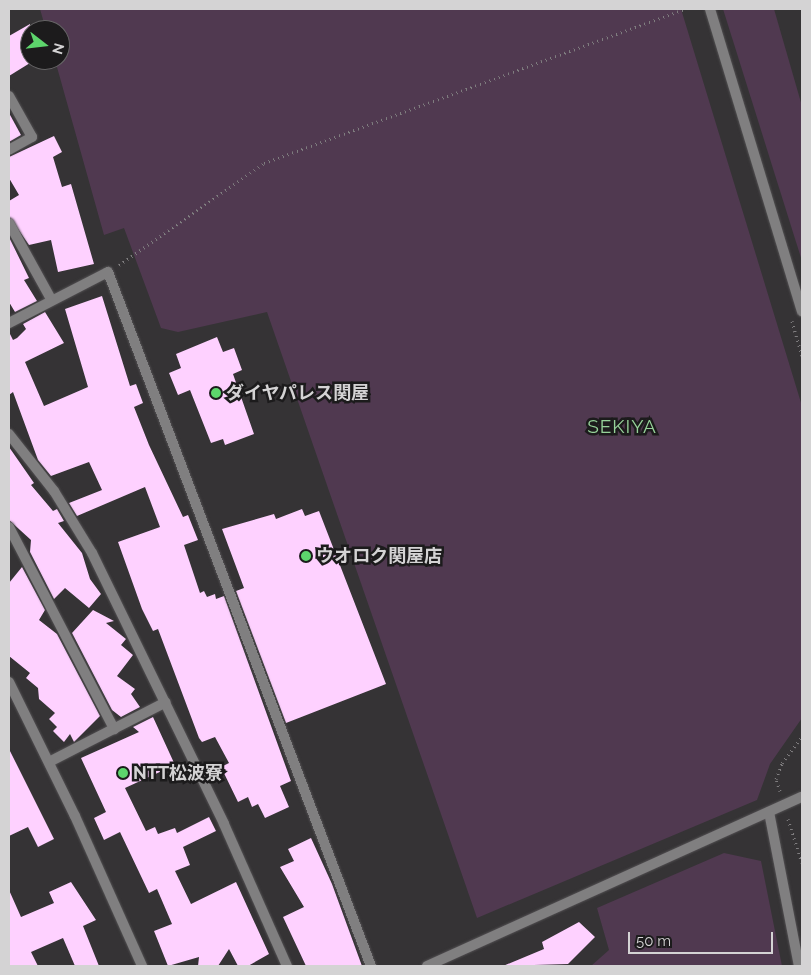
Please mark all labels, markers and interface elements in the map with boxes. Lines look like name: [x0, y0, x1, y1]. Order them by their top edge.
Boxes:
north arrow: [20, 20, 70, 70]
text: N: [49, 42, 68, 56]
place label: ダイヤパレス関屋: [226, 382, 370, 404]
marker: ダイヤパレス関屋: [210, 387, 222, 399]
district label: SEKIYA: [586, 416, 658, 438]
place label: ウオロク関屋店: [316, 545, 442, 567]
marker: ウオロク関屋店: [300, 550, 312, 562]
place label: NTT松波寮: [133, 762, 223, 784]
marker: NTT松波寮: [117, 767, 129, 779]
scale bar: [631, 922, 776, 954]
text: 50 m: [636, 932, 671, 950]

